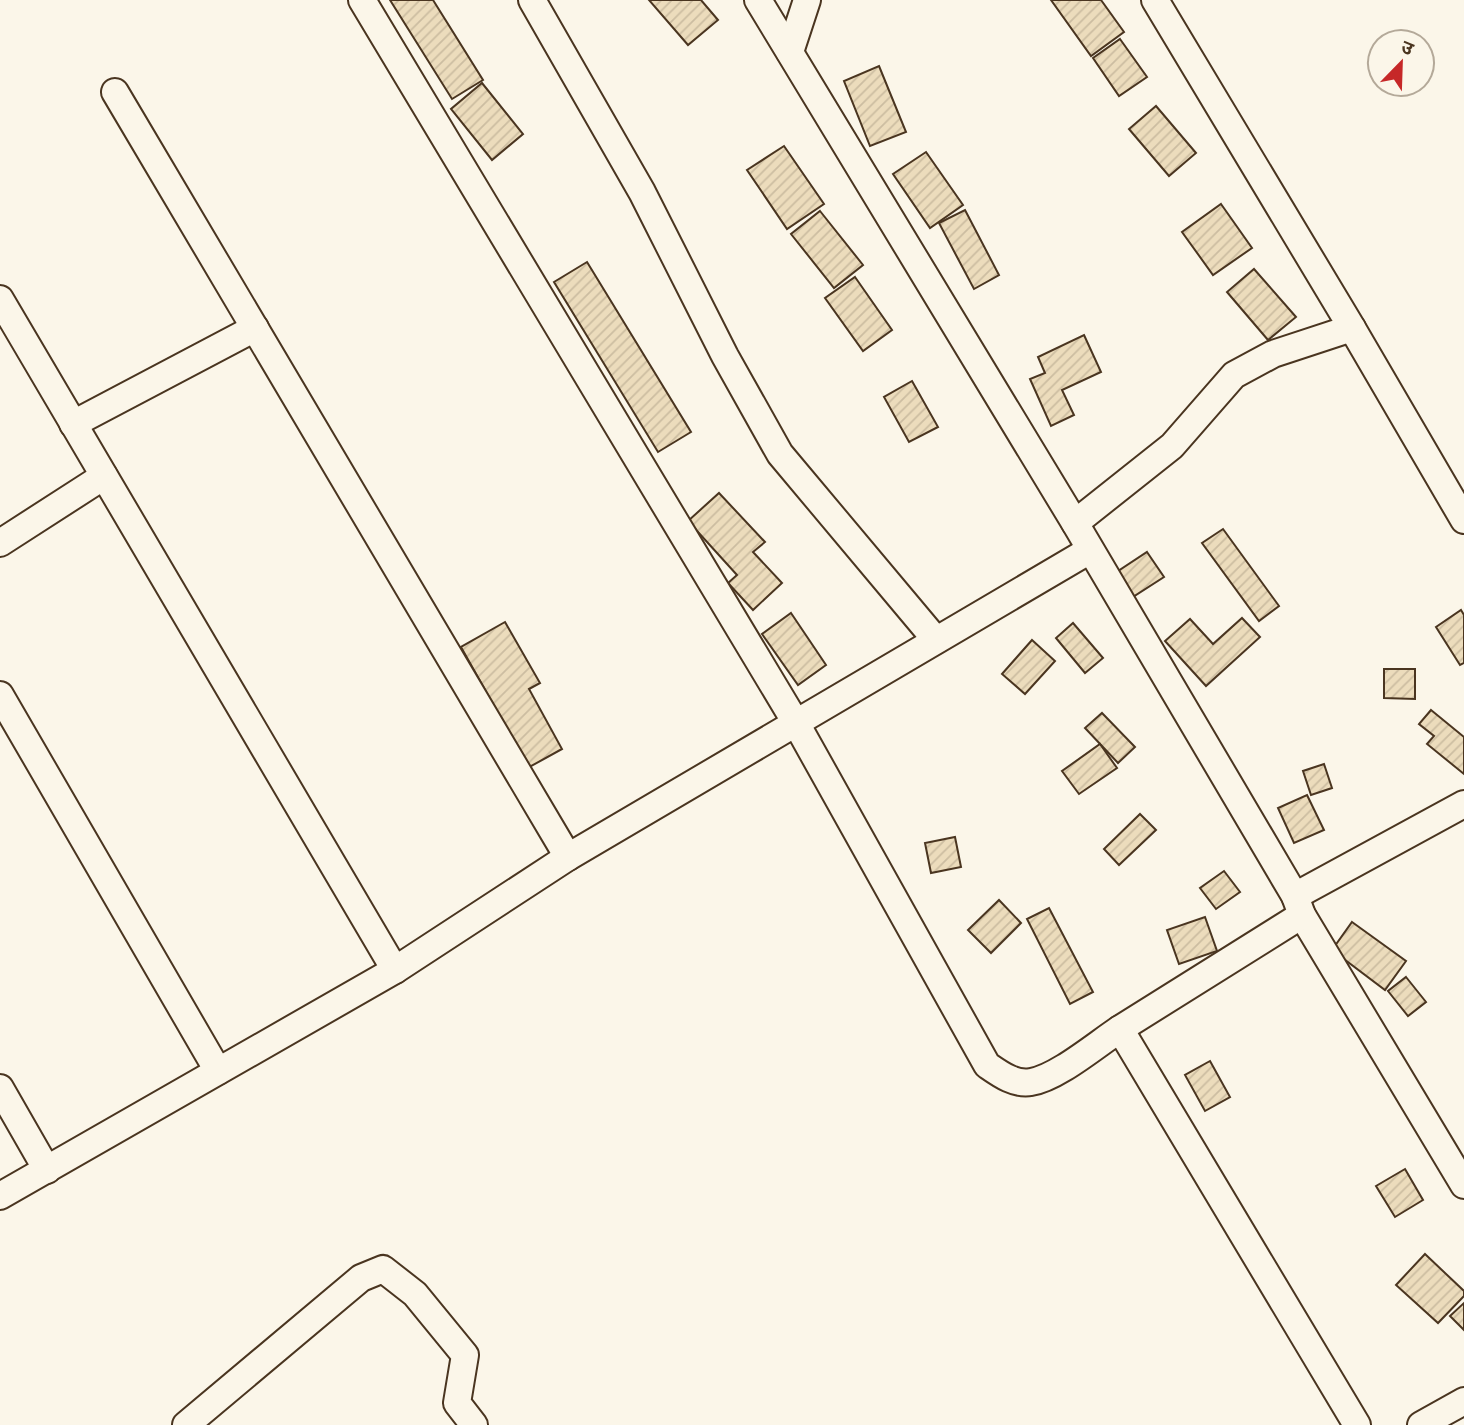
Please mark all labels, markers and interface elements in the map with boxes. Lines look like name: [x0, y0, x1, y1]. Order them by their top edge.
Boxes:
north arrow: [1366, 28, 1436, 98]
text: उ: [1398, 34, 1418, 61]

